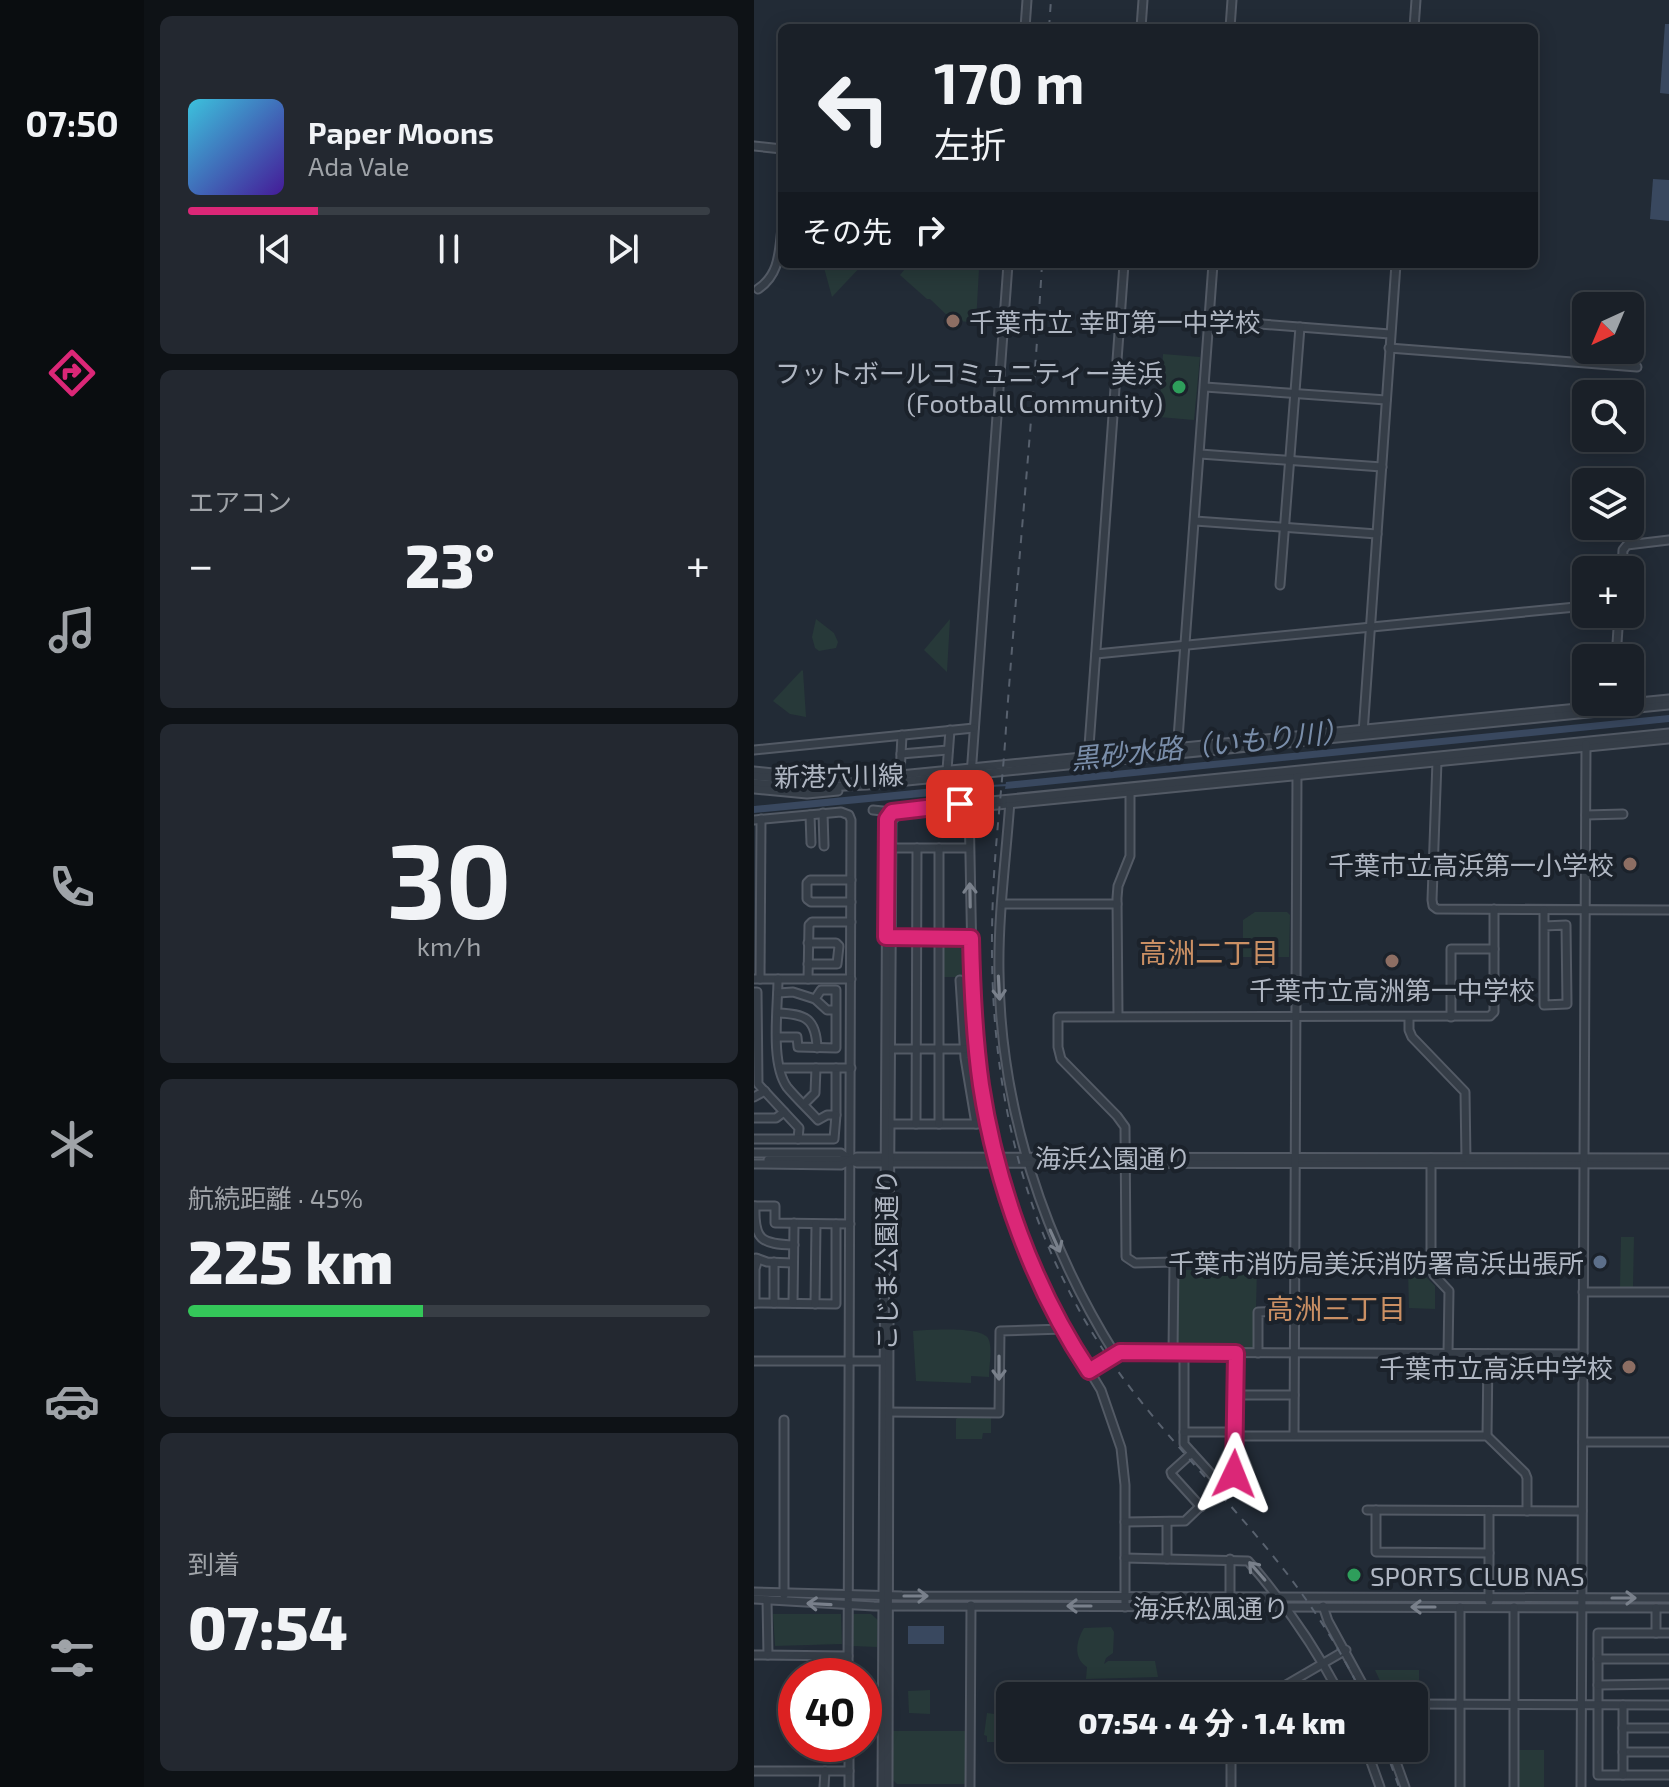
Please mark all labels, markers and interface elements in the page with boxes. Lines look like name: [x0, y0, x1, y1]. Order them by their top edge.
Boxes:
text: 170 m: [934, 48, 1085, 115]
icon: left: [802, 56, 906, 160]
text: 07:50: [25, 101, 119, 144]
text: Paper Moons: [308, 114, 494, 150]
text: 左折: [934, 122, 1006, 165]
text: Ada Vale: [308, 150, 410, 181]
icon: right: [908, 208, 952, 252]
text: その先: [802, 213, 892, 249]
icon: previous: [253, 227, 297, 271]
icon: pause: [427, 227, 471, 271]
icon: next: [601, 227, 645, 271]
north arrow: [1572, 292, 1644, 364]
map controls: [1572, 292, 1644, 716]
place label: 千葉市立 幸町第一中学校: [969, 306, 1261, 337]
marker: 千葉市立 幸町第一中学校: [944, 312, 962, 330]
icon: directions: [44, 345, 100, 401]
place label: フットボールコミュニティー美浜 (Football Community): [775, 357, 1163, 418]
marker: フットボールコミュニティー美浜 (Football Community): [1170, 378, 1188, 396]
button: search: [1572, 380, 1644, 452]
button: layers: [1572, 468, 1644, 540]
text: エアコン: [188, 486, 292, 517]
text: 23°: [405, 528, 495, 600]
text: −: [188, 537, 214, 590]
text: +: [686, 537, 710, 590]
button: +: [1572, 556, 1644, 628]
icon: music: [44, 602, 100, 658]
button: −: [1572, 644, 1644, 716]
water label: 黒砂水路（いもり川）: [1069, 712, 1351, 776]
street label: 新港穴川線: [774, 758, 904, 792]
pin: [926, 770, 994, 838]
icon: arrive: [938, 782, 982, 826]
text: 30: [387, 815, 511, 940]
place label: 千葉市立高浜第一小学校: [1328, 849, 1614, 880]
marker: 千葉市立高浜第一小学校: [1621, 855, 1639, 873]
icon: phone: [44, 859, 100, 915]
one-way arrow: [963, 882, 978, 909]
text: km/h: [417, 930, 481, 961]
district label: 高洲二丁目: [1139, 935, 1279, 969]
marker: 千葉市立高洲第一中学校: [1383, 952, 1401, 970]
one-way arrow: [992, 974, 1007, 1001]
place label: 千葉市立高洲第一中学校: [1249, 974, 1535, 1005]
icon: climate: [44, 1116, 100, 1172]
street label: 海浜公園通り: [1035, 1142, 1191, 1173]
street label: こじま公園通り: [870, 1169, 901, 1351]
text: 航続距離 · 45%: [188, 1182, 363, 1213]
text: 225 km: [188, 1224, 394, 1296]
one-way arrow: [1049, 1228, 1064, 1253]
place label: 千葉市消防局美浜消防署高浜出張所: [1168, 1247, 1584, 1278]
marker: 千葉市消防局美浜消防署高浜出張所: [1591, 1253, 1609, 1271]
district label: 高洲三丁目: [1266, 1291, 1406, 1325]
place label: 千葉市立高浜中学校: [1379, 1352, 1613, 1383]
one-way arrow: [991, 1354, 1007, 1381]
marker: 千葉市立高浜中学校: [1620, 1358, 1638, 1376]
icon: car: [44, 1373, 100, 1429]
position arrow: [1192, 1432, 1276, 1516]
text: 到着: [188, 1548, 240, 1579]
place label: SPORTS CLUB NAS: [1370, 1560, 1585, 1591]
one-way arrow: [1249, 1562, 1267, 1582]
marker: SPORTS CLUB NAS: [1345, 1566, 1363, 1584]
one-way arrow: [902, 1588, 929, 1604]
text: 07:54: [188, 1590, 348, 1662]
one-way arrow: [1610, 1590, 1637, 1606]
street label: 海浜松風通り: [1133, 1592, 1289, 1623]
one-way arrow: [806, 1596, 833, 1611]
one-way arrow: [1066, 1598, 1093, 1614]
one-way arrow: [1410, 1599, 1437, 1615]
icon: filters: [44, 1630, 100, 1686]
speed limit sign: 40: [778, 1658, 882, 1762]
text: 07:54 · 4 分 · 1.4 km: [1078, 1704, 1346, 1740]

